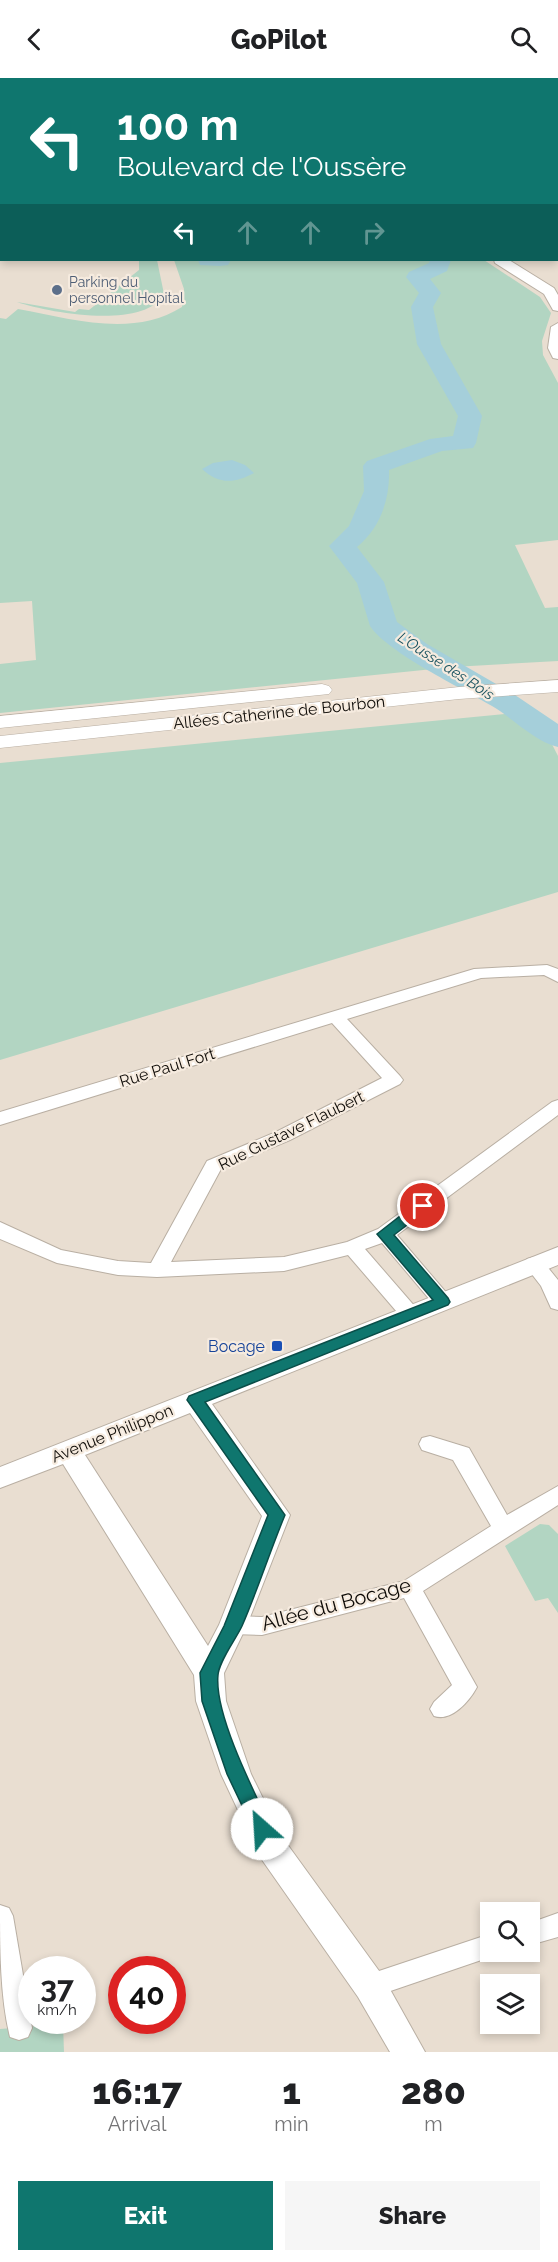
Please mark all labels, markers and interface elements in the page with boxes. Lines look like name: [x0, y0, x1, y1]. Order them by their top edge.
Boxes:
icon: back: [18, 23, 51, 56]
icon: search: [507, 23, 540, 56]
text: GoPilot: [231, 24, 327, 55]
text: 100 m: [117, 101, 239, 150]
icon: left: [18, 102, 96, 180]
text: Boulevard de l'Oussère: [117, 151, 406, 182]
icon: left: [168, 216, 201, 249]
icon: ahead: [231, 216, 264, 249]
icon: ahead: [294, 216, 327, 249]
icon: right: [357, 216, 390, 249]
place label: Parking du personnel Hopital: [69, 274, 184, 306]
marker: Parking du personnel Hopital: [50, 283, 64, 297]
water label: L'Ousse des Bois: [394, 628, 498, 704]
street label: Allées Catherine de Bourbon: [172, 692, 386, 733]
street label: Rue Paul Fort: [117, 1044, 218, 1091]
street label: Rue Gustave Flaubert: [215, 1087, 368, 1174]
pin: [397, 1180, 448, 1231]
icon: arrive: [406, 1189, 439, 1222]
place label: Bocage: [208, 1337, 265, 1356]
marker: Bocage: [270, 1339, 284, 1353]
street label: Avenue Philippon: [49, 1400, 176, 1467]
street label: Allée du Bocage: [259, 1572, 414, 1635]
position arrow: [230, 1797, 294, 1861]
map controls: [480, 1902, 540, 2034]
button: search: [480, 1902, 540, 1962]
speed limit sign: 40: [108, 1956, 186, 2034]
text: 37: [40, 1970, 74, 2005]
button: layers: [480, 1974, 540, 2034]
text: km/h: [37, 2001, 77, 2019]
text: 16:17: [92, 2070, 182, 2112]
text: 1: [282, 2070, 301, 2112]
text: 280: [401, 2070, 466, 2112]
text: Arrival: [108, 2112, 166, 2136]
text: min: [274, 2112, 309, 2136]
text: m: [424, 2112, 443, 2136]
button: Exit: [18, 2181, 273, 2250]
button: Share: [285, 2181, 540, 2250]

